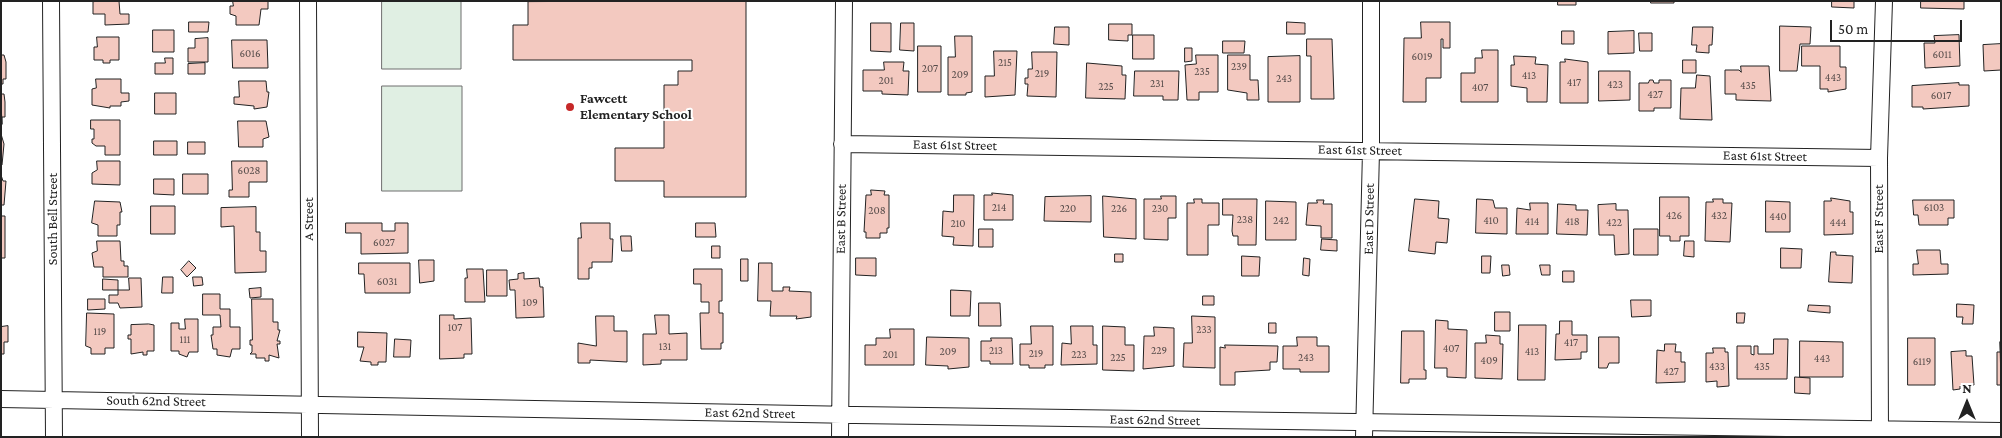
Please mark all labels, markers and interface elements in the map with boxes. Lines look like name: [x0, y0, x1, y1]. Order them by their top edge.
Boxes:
scale bar: [1832, 10, 1964, 42]
text: 50 m: [1838, 21, 1868, 37]
house number: 6016: [239, 47, 261, 61]
house number: 6011: [1932, 48, 1952, 62]
house number: 6019: [1411, 50, 1433, 64]
house number: 215: [998, 56, 1012, 70]
house number: 239: [1231, 60, 1247, 74]
house number: 207: [922, 62, 938, 76]
house number: 235: [1194, 65, 1210, 79]
house number: 219: [1035, 67, 1049, 81]
house number: 209: [951, 68, 969, 82]
house number: 413: [1522, 69, 1536, 83]
house number: 443: [1825, 71, 1841, 85]
house number: 243: [1276, 72, 1292, 86]
house number: 201: [878, 74, 894, 88]
house number: 417: [1567, 76, 1581, 90]
house number: 231: [1150, 77, 1164, 91]
house number: 423: [1607, 78, 1623, 92]
house number: 435: [1740, 79, 1756, 93]
house number: 225: [1098, 80, 1114, 94]
house number: 407: [1472, 81, 1488, 95]
house number: 427: [1647, 88, 1663, 102]
house number: 6017: [1931, 89, 1951, 103]
place label: Fawcett Elementary School: [580, 91, 692, 124]
marker: Fawcett Elementary School: [564, 101, 576, 113]
street label: East 61st Street: [913, 136, 997, 154]
street label: East 61st Street: [1318, 141, 1402, 159]
street label: East 61st Street: [1723, 147, 1807, 165]
house number: 6028: [238, 164, 260, 178]
street label: South Bell Street: [45, 173, 61, 265]
street label: East D Street: [1360, 183, 1378, 255]
street label: East B Street: [832, 184, 850, 254]
street label: East F Street: [1871, 184, 1887, 254]
street label: A Street: [301, 197, 317, 241]
house number: 214: [992, 201, 1006, 215]
house number: 6103: [1924, 201, 1944, 215]
house number: 220: [1060, 202, 1076, 216]
house number: 226: [1111, 202, 1127, 216]
house number: 230: [1152, 202, 1168, 216]
house number: 208: [868, 204, 886, 218]
house number: 426: [1666, 209, 1682, 223]
house number: 432: [1711, 209, 1727, 223]
house number: 440: [1769, 210, 1787, 224]
house number: 238: [1237, 213, 1253, 227]
house number: 242: [1273, 214, 1289, 228]
house number: 410: [1483, 214, 1499, 228]
house number: 414: [1525, 215, 1539, 229]
house number: 418: [1564, 215, 1580, 229]
house number: 422: [1606, 216, 1622, 230]
house number: 444: [1830, 216, 1846, 230]
house number: 210: [950, 217, 966, 231]
house number: 6027: [373, 236, 395, 250]
house number: 6031: [377, 275, 397, 289]
house number: 109: [522, 296, 538, 310]
house number: 107: [448, 321, 462, 335]
house number: 233: [1196, 323, 1212, 337]
house number: 119: [94, 325, 106, 339]
house number: 111: [180, 333, 190, 347]
house number: 417: [1564, 336, 1578, 350]
house number: 131: [659, 340, 671, 354]
house number: 407: [1443, 342, 1459, 356]
house number: 213: [989, 344, 1003, 358]
house number: 229: [1151, 344, 1167, 358]
house number: 209: [939, 345, 957, 359]
house number: 413: [1525, 345, 1539, 359]
house number: 219: [1029, 347, 1043, 361]
house number: 201: [882, 348, 898, 362]
house number: 223: [1071, 348, 1087, 362]
house number: 225: [1110, 351, 1126, 365]
house number: 243: [1298, 351, 1314, 365]
house number: 443: [1814, 352, 1830, 366]
house number: 409: [1480, 354, 1498, 368]
house number: 6119: [1913, 355, 1931, 369]
house number: 433: [1709, 360, 1725, 374]
house number: 435: [1754, 360, 1770, 374]
house number: 427: [1663, 365, 1679, 379]
north arrow: [1942, 378, 1992, 428]
text: N: [1962, 380, 1972, 396]
street label: South 62nd Street: [106, 392, 206, 410]
street label: East 62nd Street: [705, 404, 795, 422]
street label: East 62nd Street: [1110, 411, 1200, 429]

